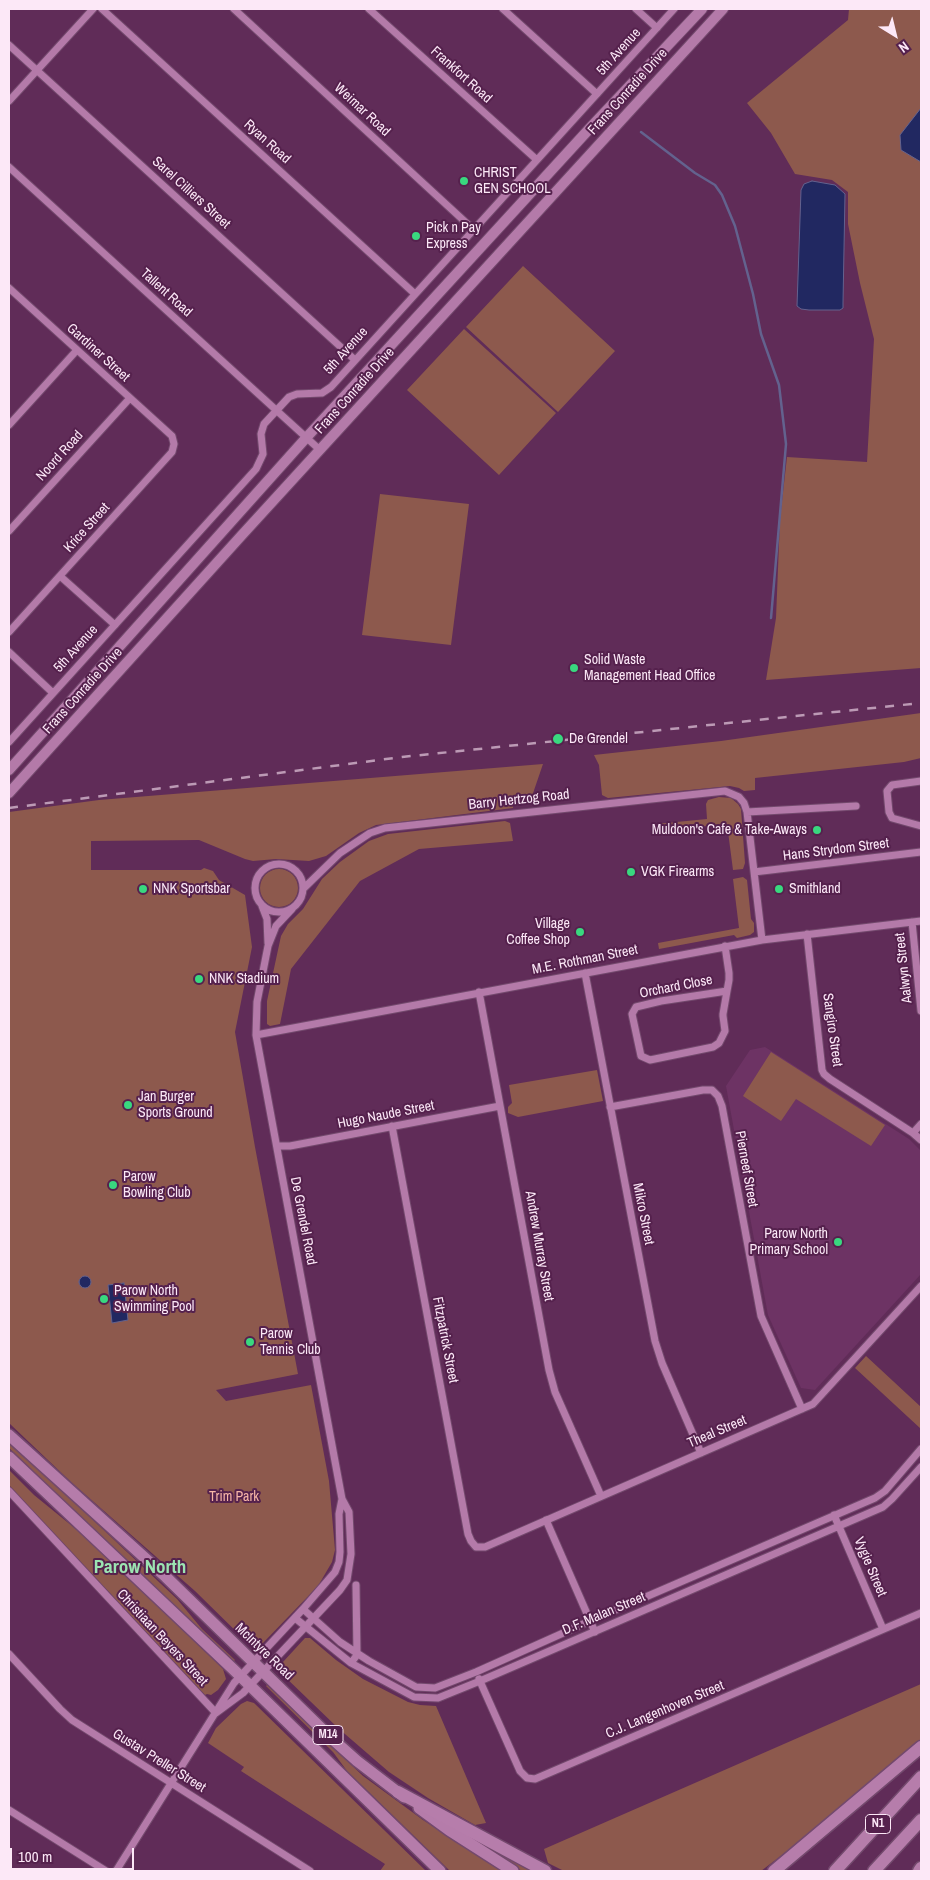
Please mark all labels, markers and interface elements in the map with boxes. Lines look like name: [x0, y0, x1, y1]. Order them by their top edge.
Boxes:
north arrow: [870, 10, 920, 60]
street label: 5th Avenue: [593, 25, 645, 79]
text: N: [895, 37, 912, 57]
street label: Frankfort Road: [427, 43, 495, 107]
street label: Frans Conradie Drive: [585, 45, 671, 139]
street label: Weimar Road: [330, 80, 394, 140]
street label: Ryan Road: [240, 117, 294, 167]
street label: Sarel Cilliers Street: [148, 153, 234, 233]
place label: CHRIST GEN SCHOOL: [474, 165, 551, 198]
marker: CHRIST GEN SCHOOL: [458, 175, 470, 187]
place label: Pick n Pay Express: [426, 220, 481, 252]
marker: Pick n Pay Express: [410, 230, 422, 242]
street label: Tallent Road: [137, 265, 195, 321]
street label: Gardiner Street: [63, 320, 133, 386]
street label: 5th Avenue: [320, 324, 372, 378]
street label: Frans Conradie Drive: [312, 344, 398, 438]
street label: Noord Road: [33, 427, 87, 485]
street label: Krice Street: [60, 500, 114, 556]
street label: 5th Avenue: [50, 622, 102, 676]
street label: Frans Conradie Drive: [40, 644, 126, 738]
place label: Solid Waste Management Head Office: [584, 652, 715, 684]
marker: Solid Waste Management Head Office: [568, 662, 580, 674]
place label: De Grendel: [569, 731, 628, 747]
marker: De Grendel: [551, 732, 565, 746]
street label: Barry Hertzog Road: [468, 786, 570, 814]
place label: Muldoon's Cafe & Take-Aways: [652, 822, 807, 838]
marker: Muldoon's Cafe & Take-Aways: [811, 824, 823, 836]
street label: Hans Strydom Street: [782, 835, 890, 865]
place label: VGK Firearms: [641, 864, 714, 880]
marker: VGK Firearms: [625, 866, 637, 878]
place label: NNK Sportsbar: [153, 881, 230, 897]
place label: Smithland: [789, 881, 841, 897]
marker: NNK Sportsbar: [137, 883, 149, 895]
marker: Smithland: [773, 883, 785, 895]
place label: Village Coffee Shop: [506, 916, 570, 949]
marker: Village Coffee Shop: [574, 926, 586, 938]
street label: Aalwyn Street: [892, 932, 916, 1004]
street label: M.E. Rothman Street: [531, 942, 639, 978]
place label: NNK Stadium: [209, 971, 279, 987]
street label: Orchard Close: [638, 972, 714, 1002]
marker: NNK Stadium: [193, 973, 205, 985]
street label: Sangiro Street: [819, 992, 845, 1068]
place label: Jan Burger Sports Ground: [138, 1089, 213, 1122]
street label: Hugo Naude Street: [336, 1097, 436, 1133]
marker: Jan Burger Sports Ground: [122, 1099, 134, 1111]
street label: Pierneef Street: [731, 1130, 761, 1208]
place label: Parow Bowling Club: [123, 1169, 191, 1202]
street label: De Grendel Road: [286, 1176, 320, 1266]
marker: Parow Bowling Club: [107, 1179, 119, 1191]
street label: Mikro Street: [629, 1182, 657, 1246]
street label: Andrew Murray Street: [521, 1190, 557, 1302]
place label: Parow North Primary School: [750, 1226, 828, 1258]
marker: Parow North Primary School: [832, 1236, 844, 1248]
place label: Parow North Swimming Pool: [114, 1283, 194, 1315]
marker: Parow North Swimming Pool: [98, 1293, 110, 1305]
street label: Fitzpatrick Street: [428, 1295, 462, 1385]
place label: Parow Tennis Club: [260, 1326, 321, 1358]
marker: Parow Tennis Club: [244, 1336, 256, 1348]
street label: Theal Street: [685, 1412, 749, 1452]
park label: Trim Park: [209, 1489, 259, 1505]
street label: Vygie Street: [850, 1535, 890, 1599]
district label: Parow North: [94, 1557, 186, 1579]
street label: Christiaan Beyers Street: [113, 1586, 211, 1690]
street label: D.F. Malan Street: [560, 1589, 648, 1639]
street label: McIntyre Road: [231, 1620, 297, 1684]
street label: C.J. Langenhoven Street: [603, 1677, 727, 1743]
street label: Gustav Preller Street: [109, 1726, 209, 1796]
road number: M14: [313, 1726, 343, 1744]
road number: N1: [866, 1815, 890, 1834]
scale bar: [12, 1838, 136, 1870]
text: 100 m: [18, 1846, 52, 1867]

